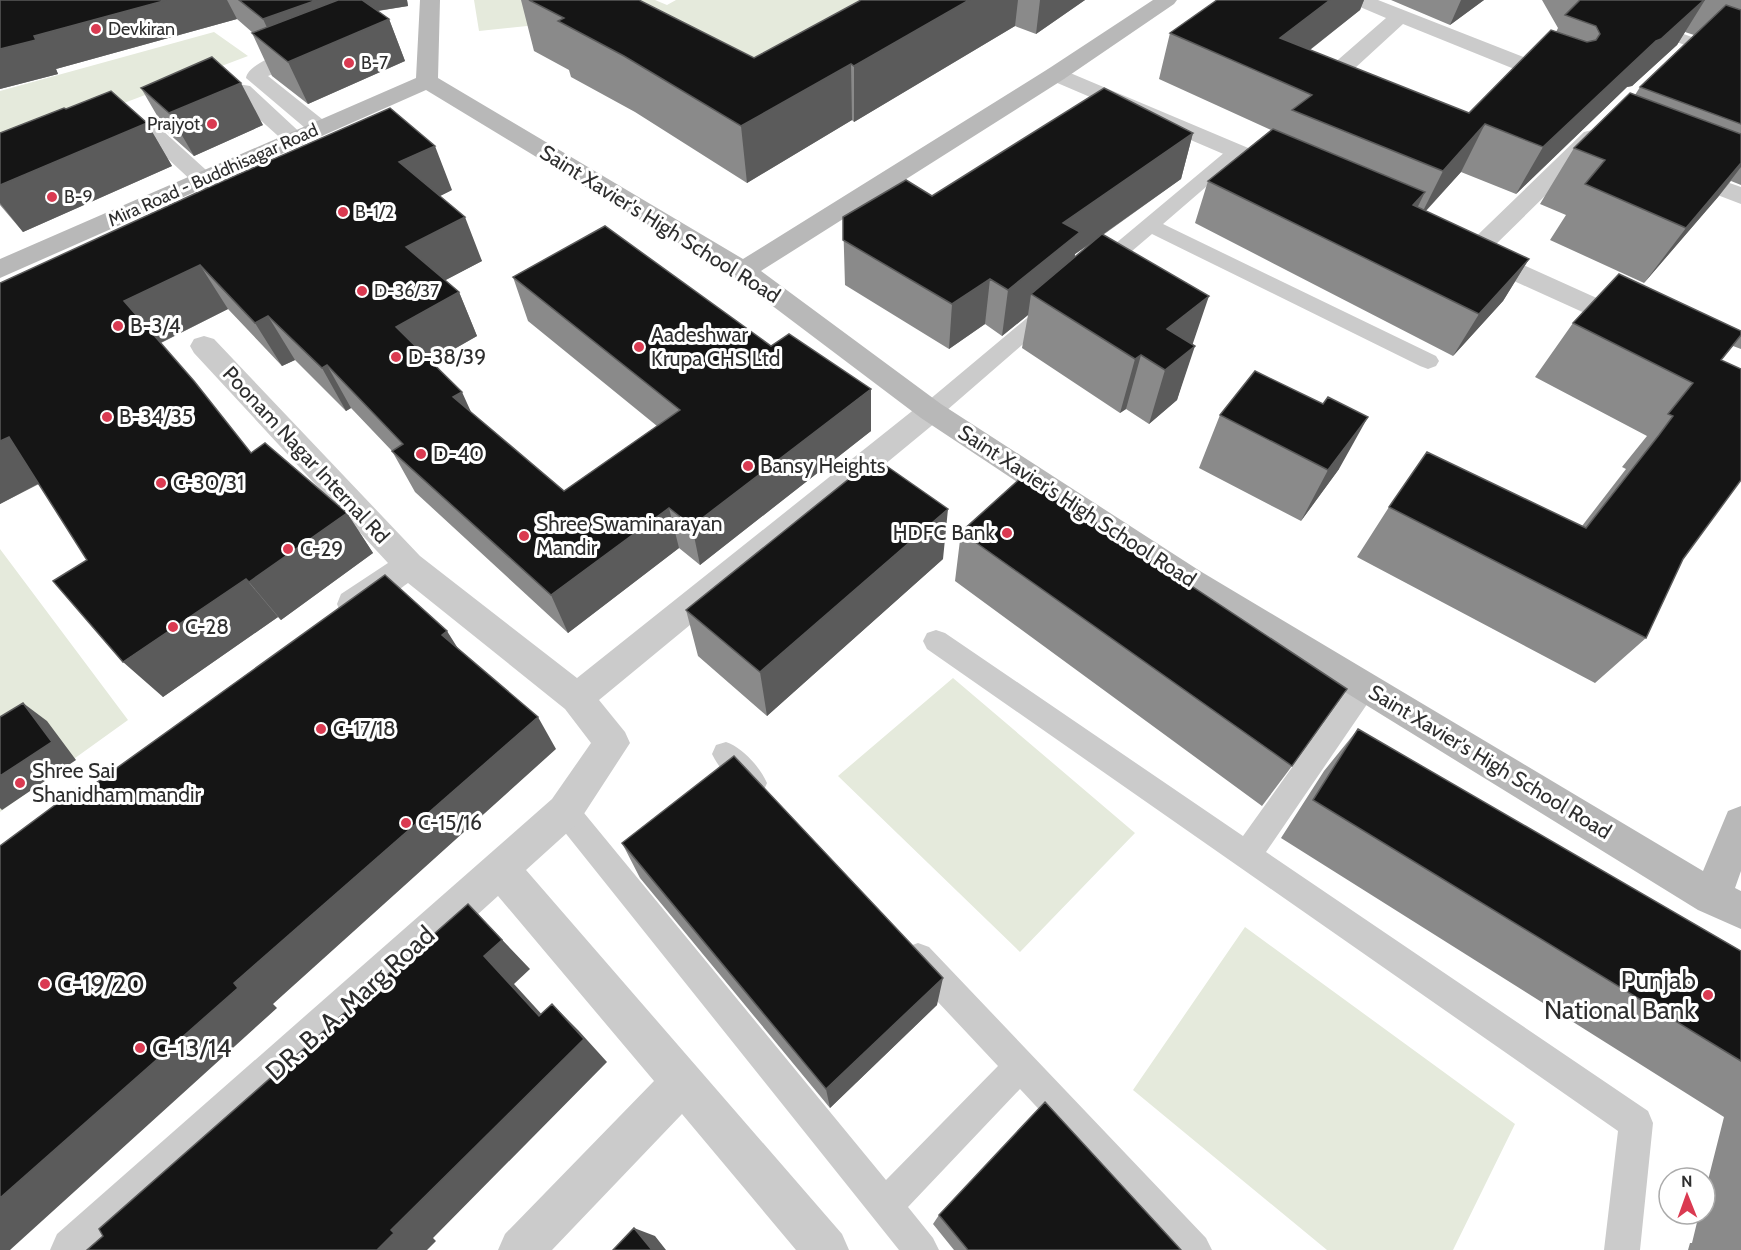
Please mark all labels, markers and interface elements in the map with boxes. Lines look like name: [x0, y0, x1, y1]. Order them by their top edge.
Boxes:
place label: Devkiran: [108, 18, 175, 40]
marker: Devkiran: [89, 22, 103, 36]
place label: B-7: [361, 52, 388, 74]
marker: B-7: [342, 56, 356, 70]
place label: Prajyot: [147, 113, 200, 135]
marker: Prajyot: [205, 117, 219, 131]
street label: Mira Road - Buddhisagar Road: [105, 119, 321, 231]
street label: Saint Xavier's High School Road: [536, 139, 785, 308]
place label: B-9: [64, 186, 93, 208]
marker: B-9: [45, 190, 59, 204]
place label: B-1/2: [355, 201, 394, 223]
marker: B-1/2: [336, 205, 350, 219]
place label: D-36/37: [374, 280, 439, 302]
marker: D-36/37: [355, 284, 369, 298]
place label: B-3/4: [130, 313, 181, 338]
marker: B-3/4: [111, 319, 125, 333]
place label: Aadeshwar Krupa CHS Ltd: [651, 322, 780, 371]
marker: Aadeshwar Krupa CHS Ltd: [632, 340, 646, 354]
place label: D-38/39: [408, 344, 486, 369]
marker: D-38/39: [389, 350, 403, 364]
street label: Poonam Nagar Internal Rd: [218, 361, 395, 548]
place label: B-34/35: [119, 404, 193, 429]
marker: B-34/35: [100, 410, 114, 424]
street label: Saint Xavier's High School Road: [954, 419, 1201, 592]
place label: D-40: [433, 441, 484, 466]
marker: D-40: [414, 447, 428, 461]
place label: Bansy Heights: [760, 453, 886, 478]
marker: Bansy Heights: [741, 459, 755, 473]
place label: C-30/31: [173, 470, 244, 495]
marker: C-30/31: [154, 476, 168, 490]
place label: Shree Swaminarayan Mandir: [536, 511, 722, 560]
place label: HDFC Bank: [893, 520, 996, 545]
marker: HDFC Bank: [1000, 526, 1014, 540]
marker: Shree Swaminarayan Mandir: [517, 529, 531, 543]
place label: C-29: [300, 536, 343, 561]
marker: C-29: [281, 542, 295, 556]
place label: C-28: [185, 614, 229, 639]
marker: C-28: [166, 620, 180, 634]
street label: Saint Xavier's High School Road: [1364, 679, 1616, 844]
place label: C-17/18: [333, 716, 396, 741]
marker: C-17/18: [314, 722, 328, 736]
place label: Shree Sai Shanidham mandir: [32, 758, 201, 807]
marker: Shree Sai Shanidham mandir: [13, 776, 27, 790]
place label: C-15/16: [418, 810, 482, 835]
marker: C-15/16: [399, 816, 413, 830]
street label: DR. B. A. Marg Road: [259, 919, 441, 1087]
place label: Punjab National Bank: [1544, 964, 1696, 1026]
place label: C-19/20: [57, 968, 145, 1000]
marker: C-19/20: [38, 977, 52, 991]
marker: Punjab National Bank: [1701, 988, 1715, 1002]
place label: C-13/14: [152, 1032, 232, 1064]
marker: C-13/14: [133, 1041, 147, 1055]
north arrow: [1657, 1166, 1717, 1226]
text: N: [1681, 1172, 1693, 1191]

